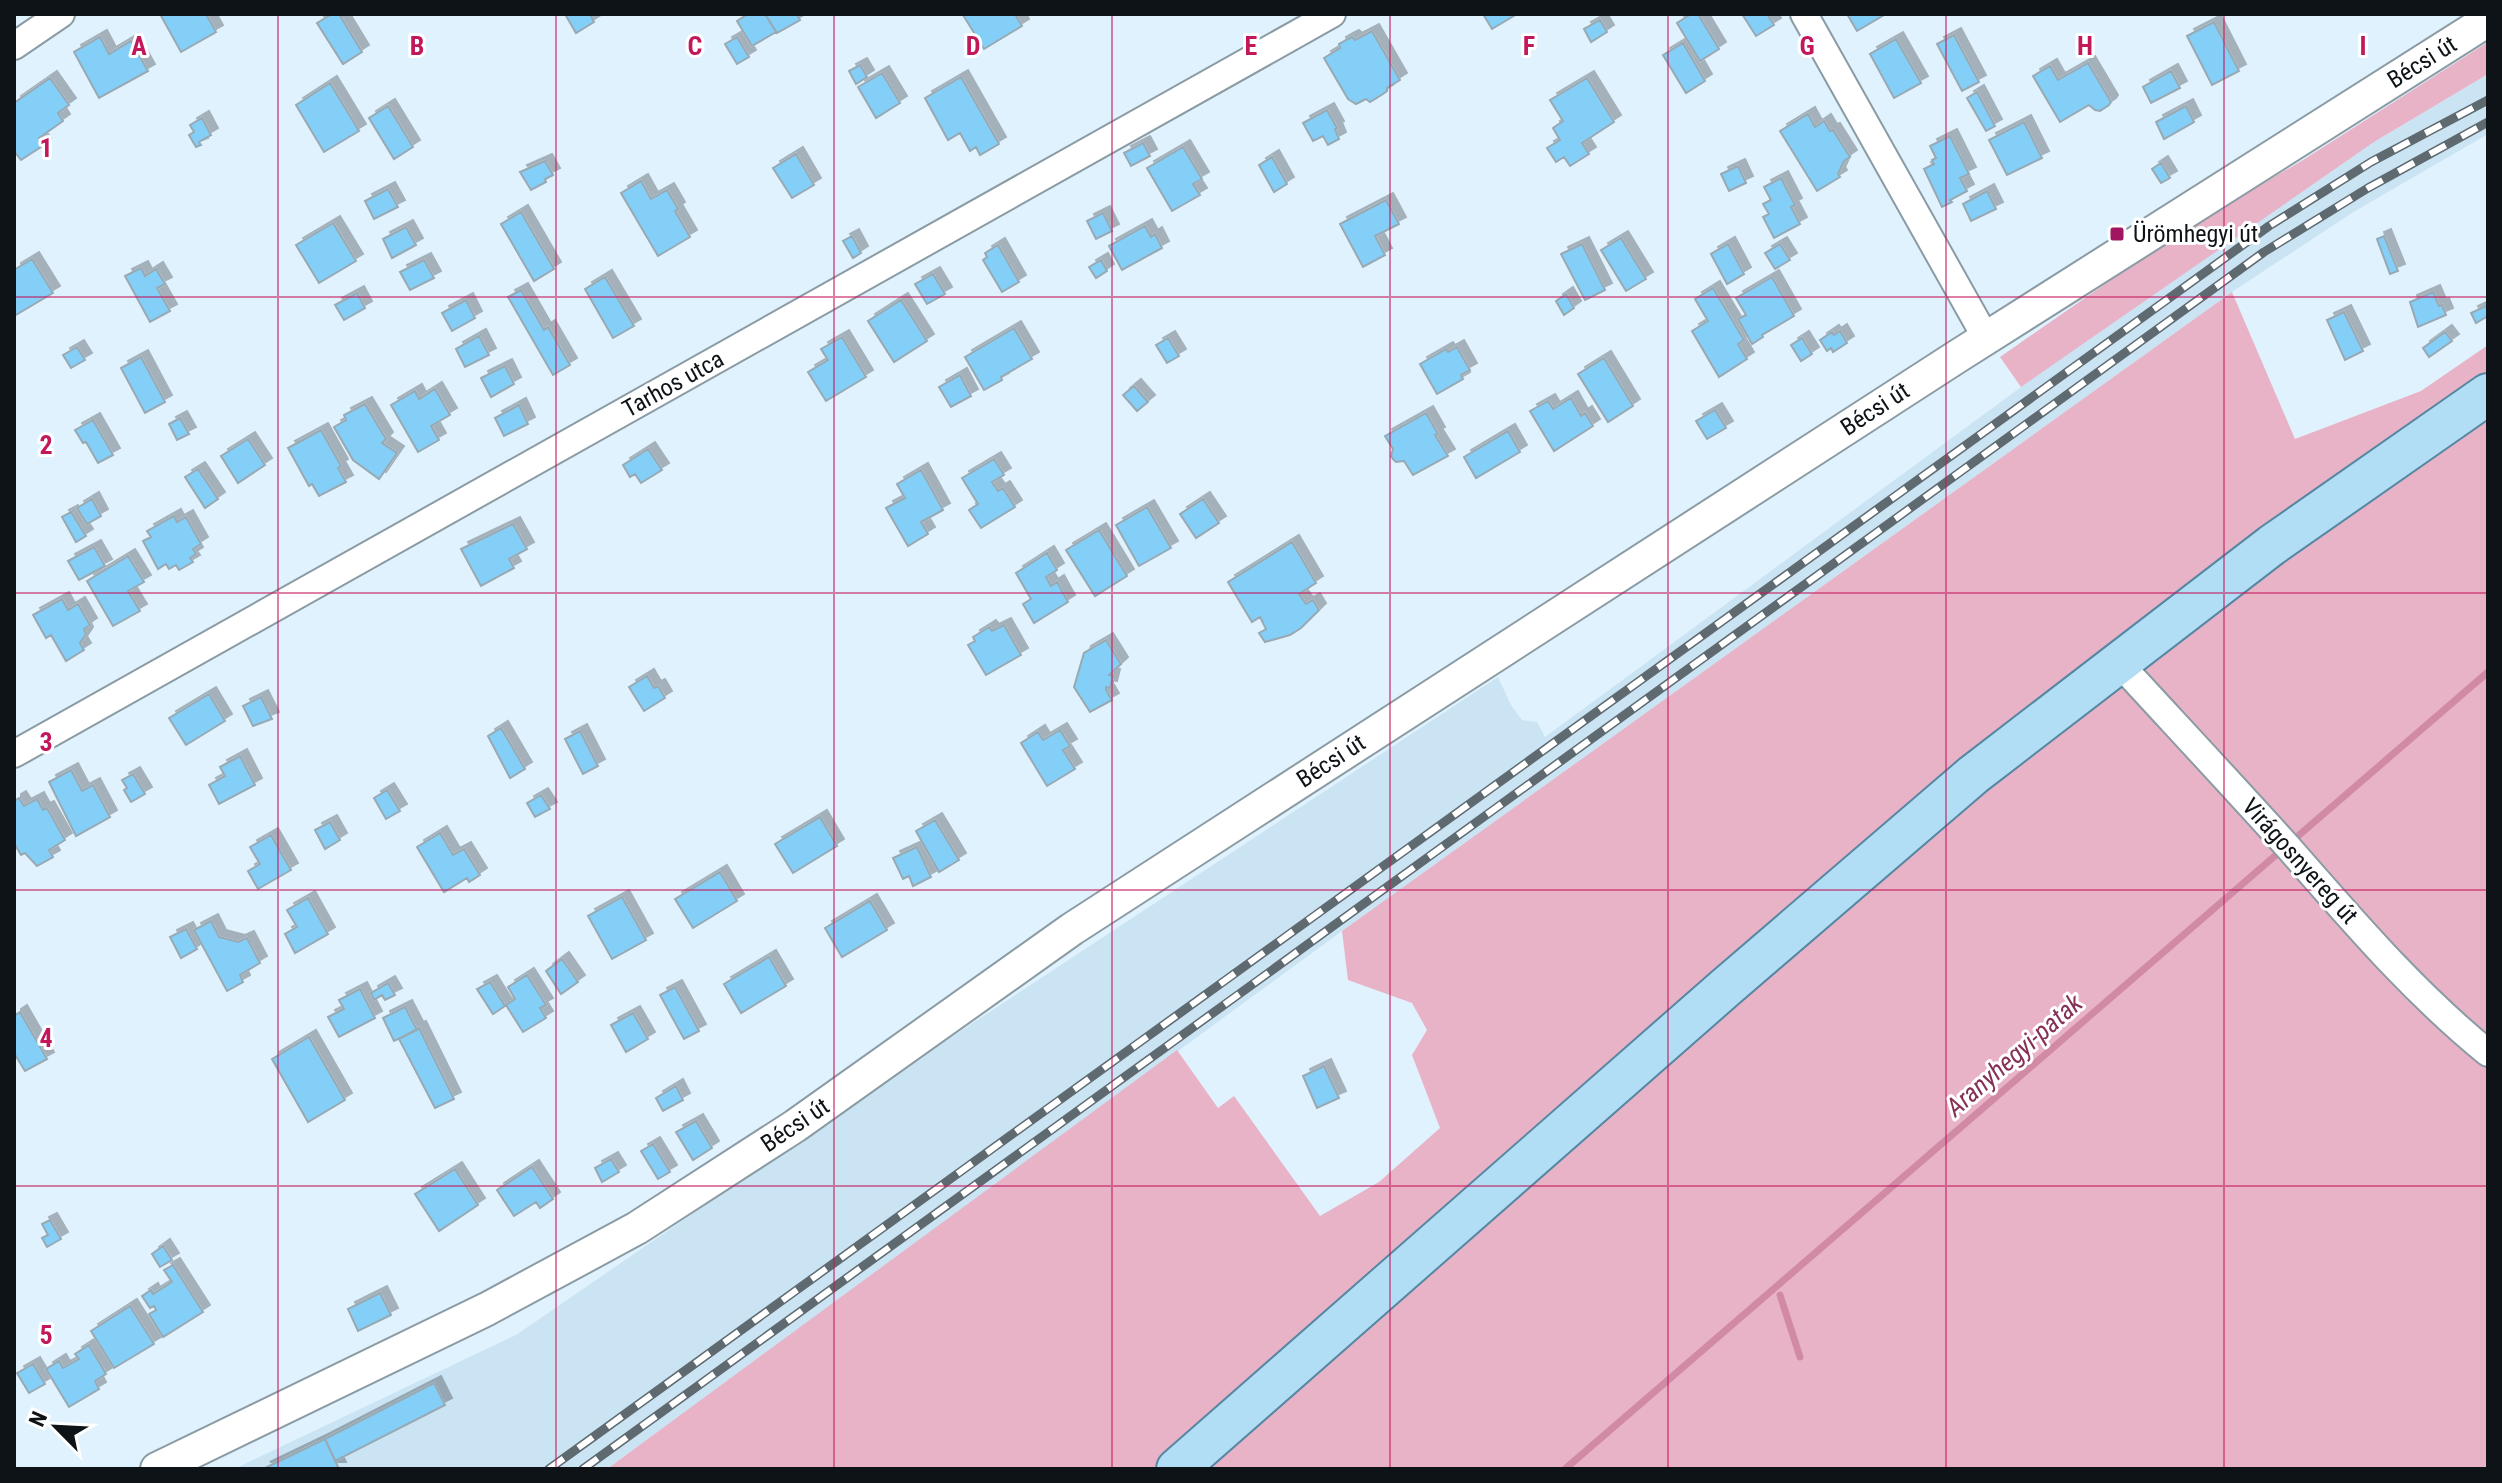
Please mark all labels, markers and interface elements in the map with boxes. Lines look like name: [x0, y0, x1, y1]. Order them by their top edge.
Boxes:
street label: Bécsi út: [2382, 30, 2462, 94]
text: A: [131, 31, 147, 61]
text: B: [410, 31, 424, 61]
text: C: [688, 31, 703, 61]
text: D: [966, 31, 980, 61]
text: E: [1245, 31, 1258, 61]
text: F: [1523, 31, 1535, 61]
text: G: [1799, 31, 1815, 61]
text: H: [2077, 31, 2093, 61]
text: I: [2359, 31, 2367, 61]
text: 1: [39, 133, 53, 163]
place label: Ürömhegyi út: [2133, 220, 2258, 248]
marker: Ürömhegyi út: [2108, 225, 2126, 243]
street label: Tarhos utca: [618, 345, 728, 423]
street label: Bécsi út: [1835, 377, 1915, 441]
text: 2: [39, 430, 53, 460]
text: 3: [39, 727, 53, 757]
street label: Bécsi út: [1291, 729, 1371, 793]
street label: Virágosnyereg út: [2236, 792, 2364, 930]
water label: Aranyhegyi-patak: [1939, 987, 2089, 1123]
text: 4: [39, 1023, 53, 1053]
street label: Bécsi út: [756, 1092, 834, 1158]
text: 5: [39, 1320, 53, 1350]
north arrow: [16, 1387, 96, 1467]
text: N: [24, 1408, 52, 1430]

